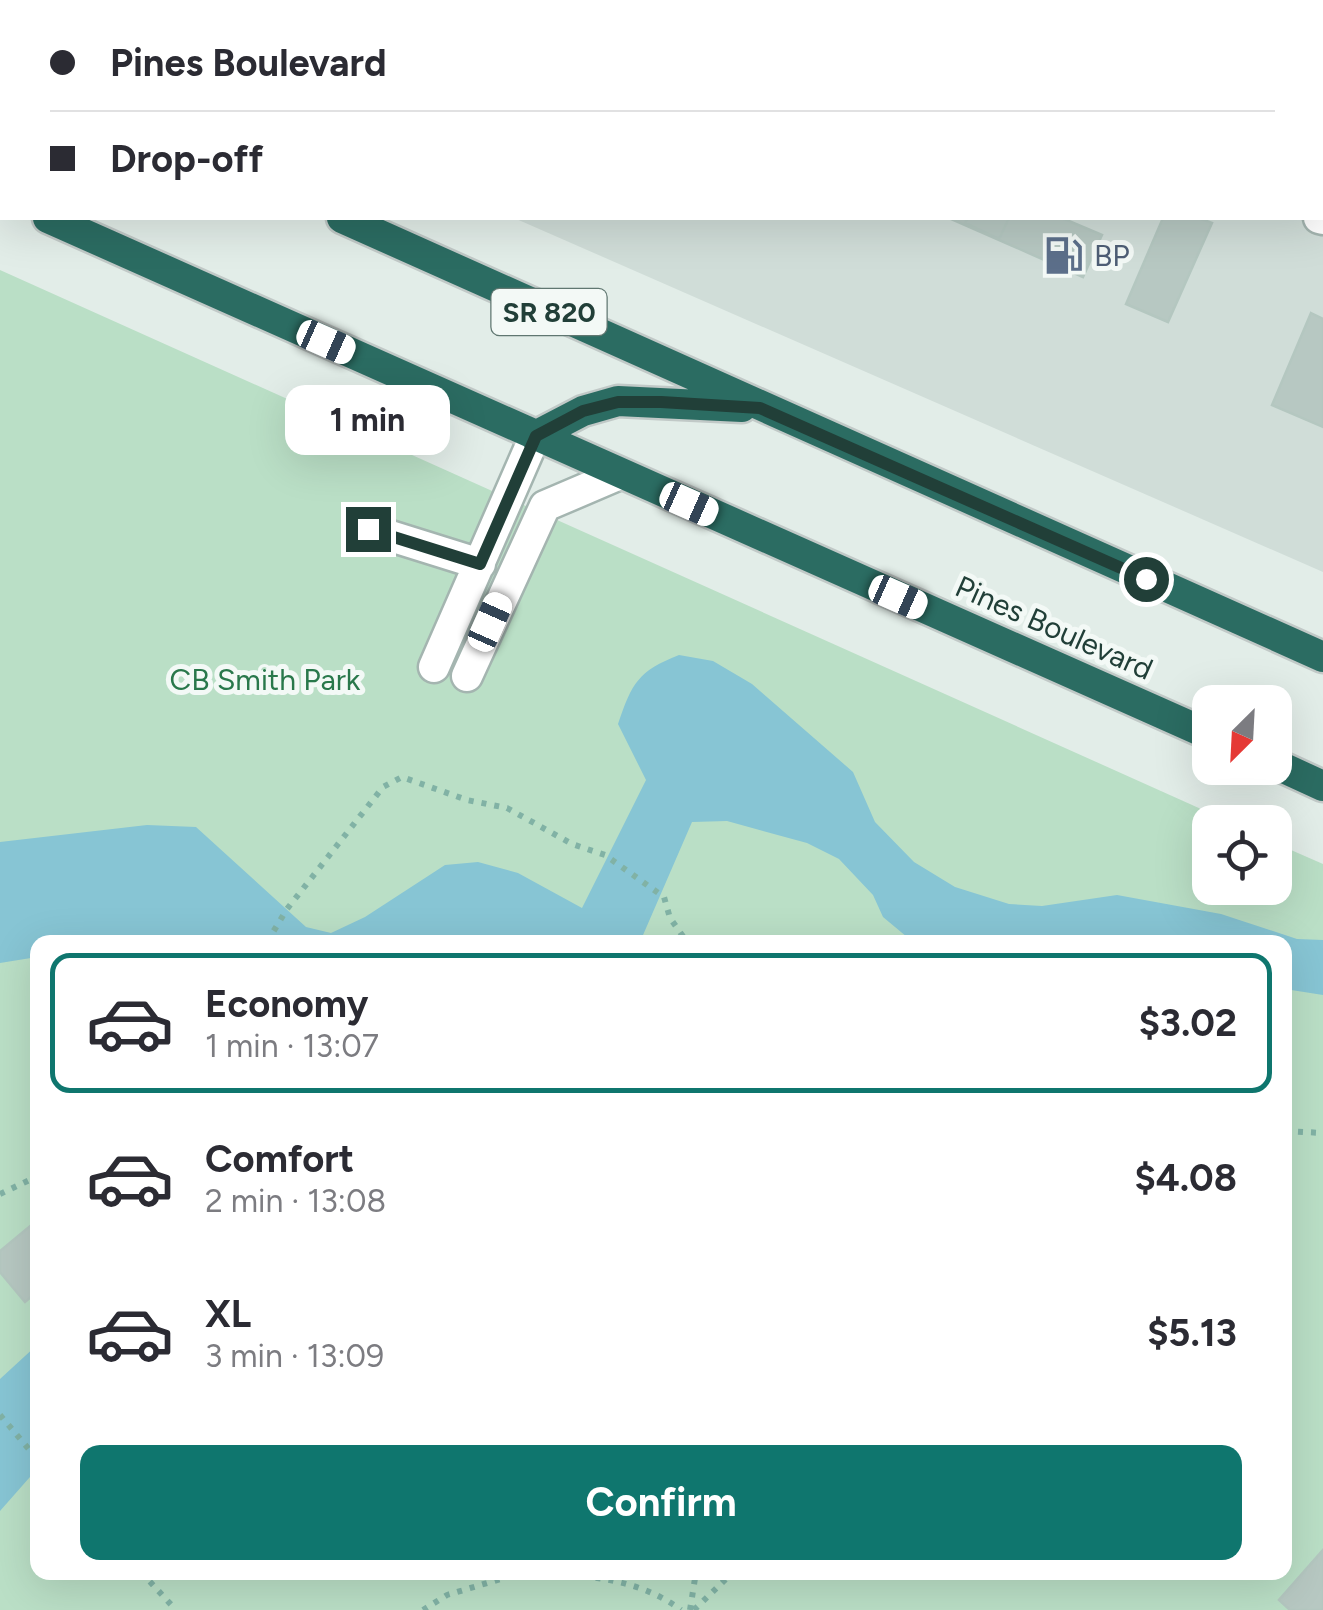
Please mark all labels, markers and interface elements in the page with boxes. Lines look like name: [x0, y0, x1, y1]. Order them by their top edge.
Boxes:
text: Pines Boulevard: [110, 40, 387, 86]
text: Drop-off: [110, 136, 263, 182]
fuel station icon: BP: [1043, 235, 1085, 277]
place label: BP: [1094, 237, 1130, 274]
road number: SR 820: [492, 289, 606, 335]
car: [292, 316, 360, 368]
callout: 1 min: [286, 384, 450, 454]
text: 1 min: [330, 401, 405, 439]
car: [655, 478, 723, 530]
route end: [346, 507, 391, 552]
route start: [1124, 557, 1169, 602]
street label: Pines Boulevard: [950, 567, 1159, 688]
car: [864, 571, 932, 623]
car: [464, 588, 516, 656]
park label: CB Smith Park: [170, 661, 361, 698]
north arrow: [1192, 685, 1292, 785]
map controls: [1192, 685, 1292, 905]
button: locate: [1192, 805, 1292, 905]
icon: car: [85, 978, 175, 1068]
text: Economy: [205, 981, 368, 1027]
text: $3.02: [1139, 1000, 1237, 1046]
text: 1 min · 13:07: [205, 1027, 379, 1065]
icon: car: [85, 1133, 175, 1223]
text: Comfort: [205, 1136, 354, 1182]
text: $4.08: [1135, 1155, 1237, 1201]
text: 2 min · 13:08: [205, 1182, 386, 1220]
icon: car: [85, 1288, 175, 1378]
text: XL: [205, 1291, 251, 1337]
text: $5.13: [1147, 1310, 1237, 1356]
text: 3 min · 13:09: [205, 1337, 384, 1375]
button: Confirm: [80, 1445, 1242, 1560]

